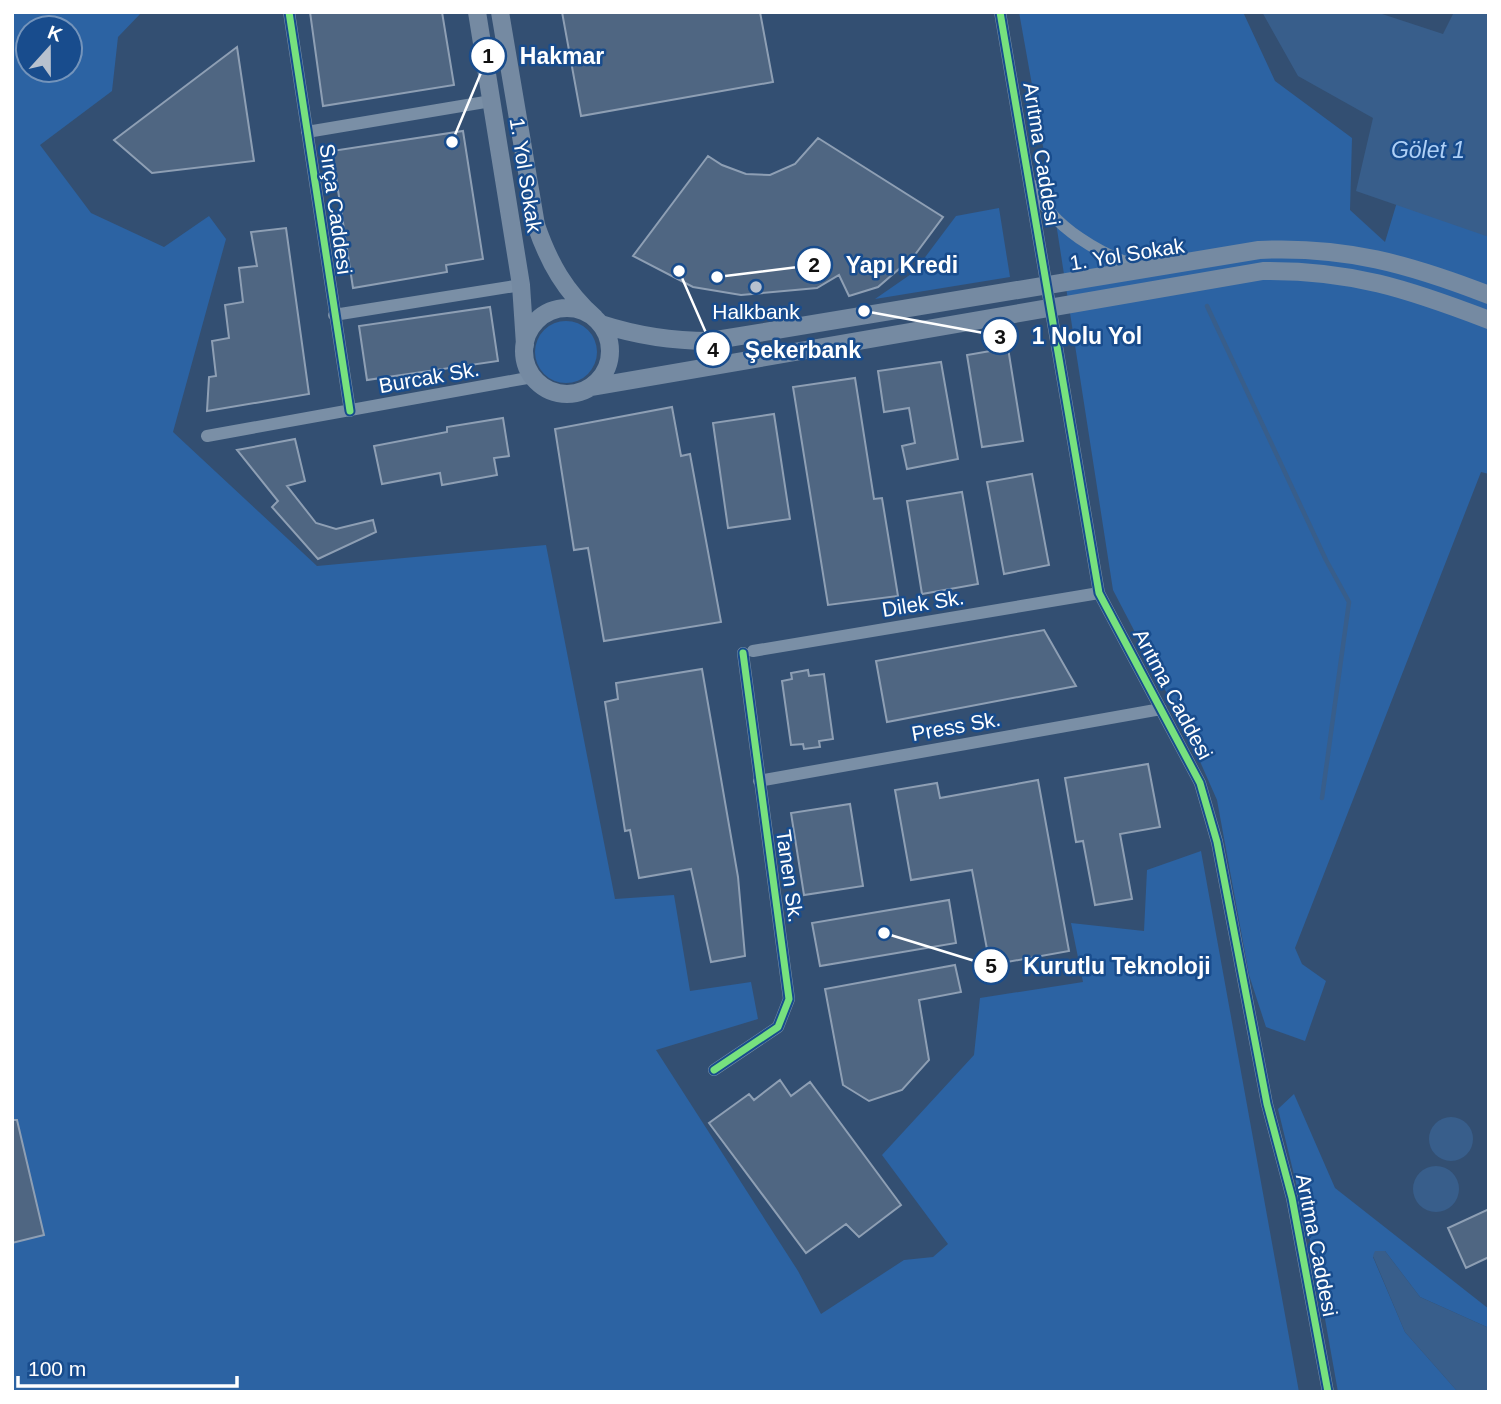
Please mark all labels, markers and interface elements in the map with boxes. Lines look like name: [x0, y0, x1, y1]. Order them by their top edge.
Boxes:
north arrow: [14, 14, 84, 84]
text: K: [45, 21, 65, 46]
callout: Hakmar: [470, 34, 618, 78]
text: Hakmar: [520, 43, 604, 69]
text: 1: [482, 44, 494, 67]
street label: Arıtma Caddesi: [1019, 81, 1065, 227]
street label: 1. Yol Sokak: [506, 116, 546, 234]
water label: Gölet 1: [1391, 137, 1465, 163]
street label: Sırça Caddesi: [315, 142, 357, 276]
street label: 1. Yol Sokak: [1068, 234, 1186, 274]
callout: Yapı Kredi: [797, 243, 972, 287]
text: Yapı Kredi: [846, 252, 958, 278]
text: 2: [808, 253, 820, 276]
marker: Halkbank: [748, 279, 764, 295]
place label: Halkbank: [712, 300, 800, 323]
callout: 1 Nolu Yol: [983, 314, 1156, 358]
text: 1 Nolu Yol: [1032, 323, 1142, 349]
text: 3: [994, 325, 1006, 348]
callout: Şekerbank: [695, 327, 875, 371]
text: Şekerbank: [745, 337, 861, 363]
text: 4: [707, 338, 719, 361]
street label: Burcak Sk.: [377, 357, 481, 397]
street label: Dilek Sk.: [880, 585, 966, 621]
street label: Arıtma Caddesi: [1129, 625, 1217, 763]
street label: Press Sk.: [910, 707, 1002, 745]
street label: Tanen Sk.: [772, 828, 808, 924]
callout: Kurutlu Teknoloji: [974, 944, 1224, 988]
text: Kurutlu Teknoloji: [1023, 953, 1211, 979]
text: 5: [985, 954, 997, 977]
street label: Arıtma Caddesi: [1292, 1172, 1342, 1318]
scale bar: [18, 1344, 236, 1388]
text: 100 m: [28, 1357, 86, 1380]

